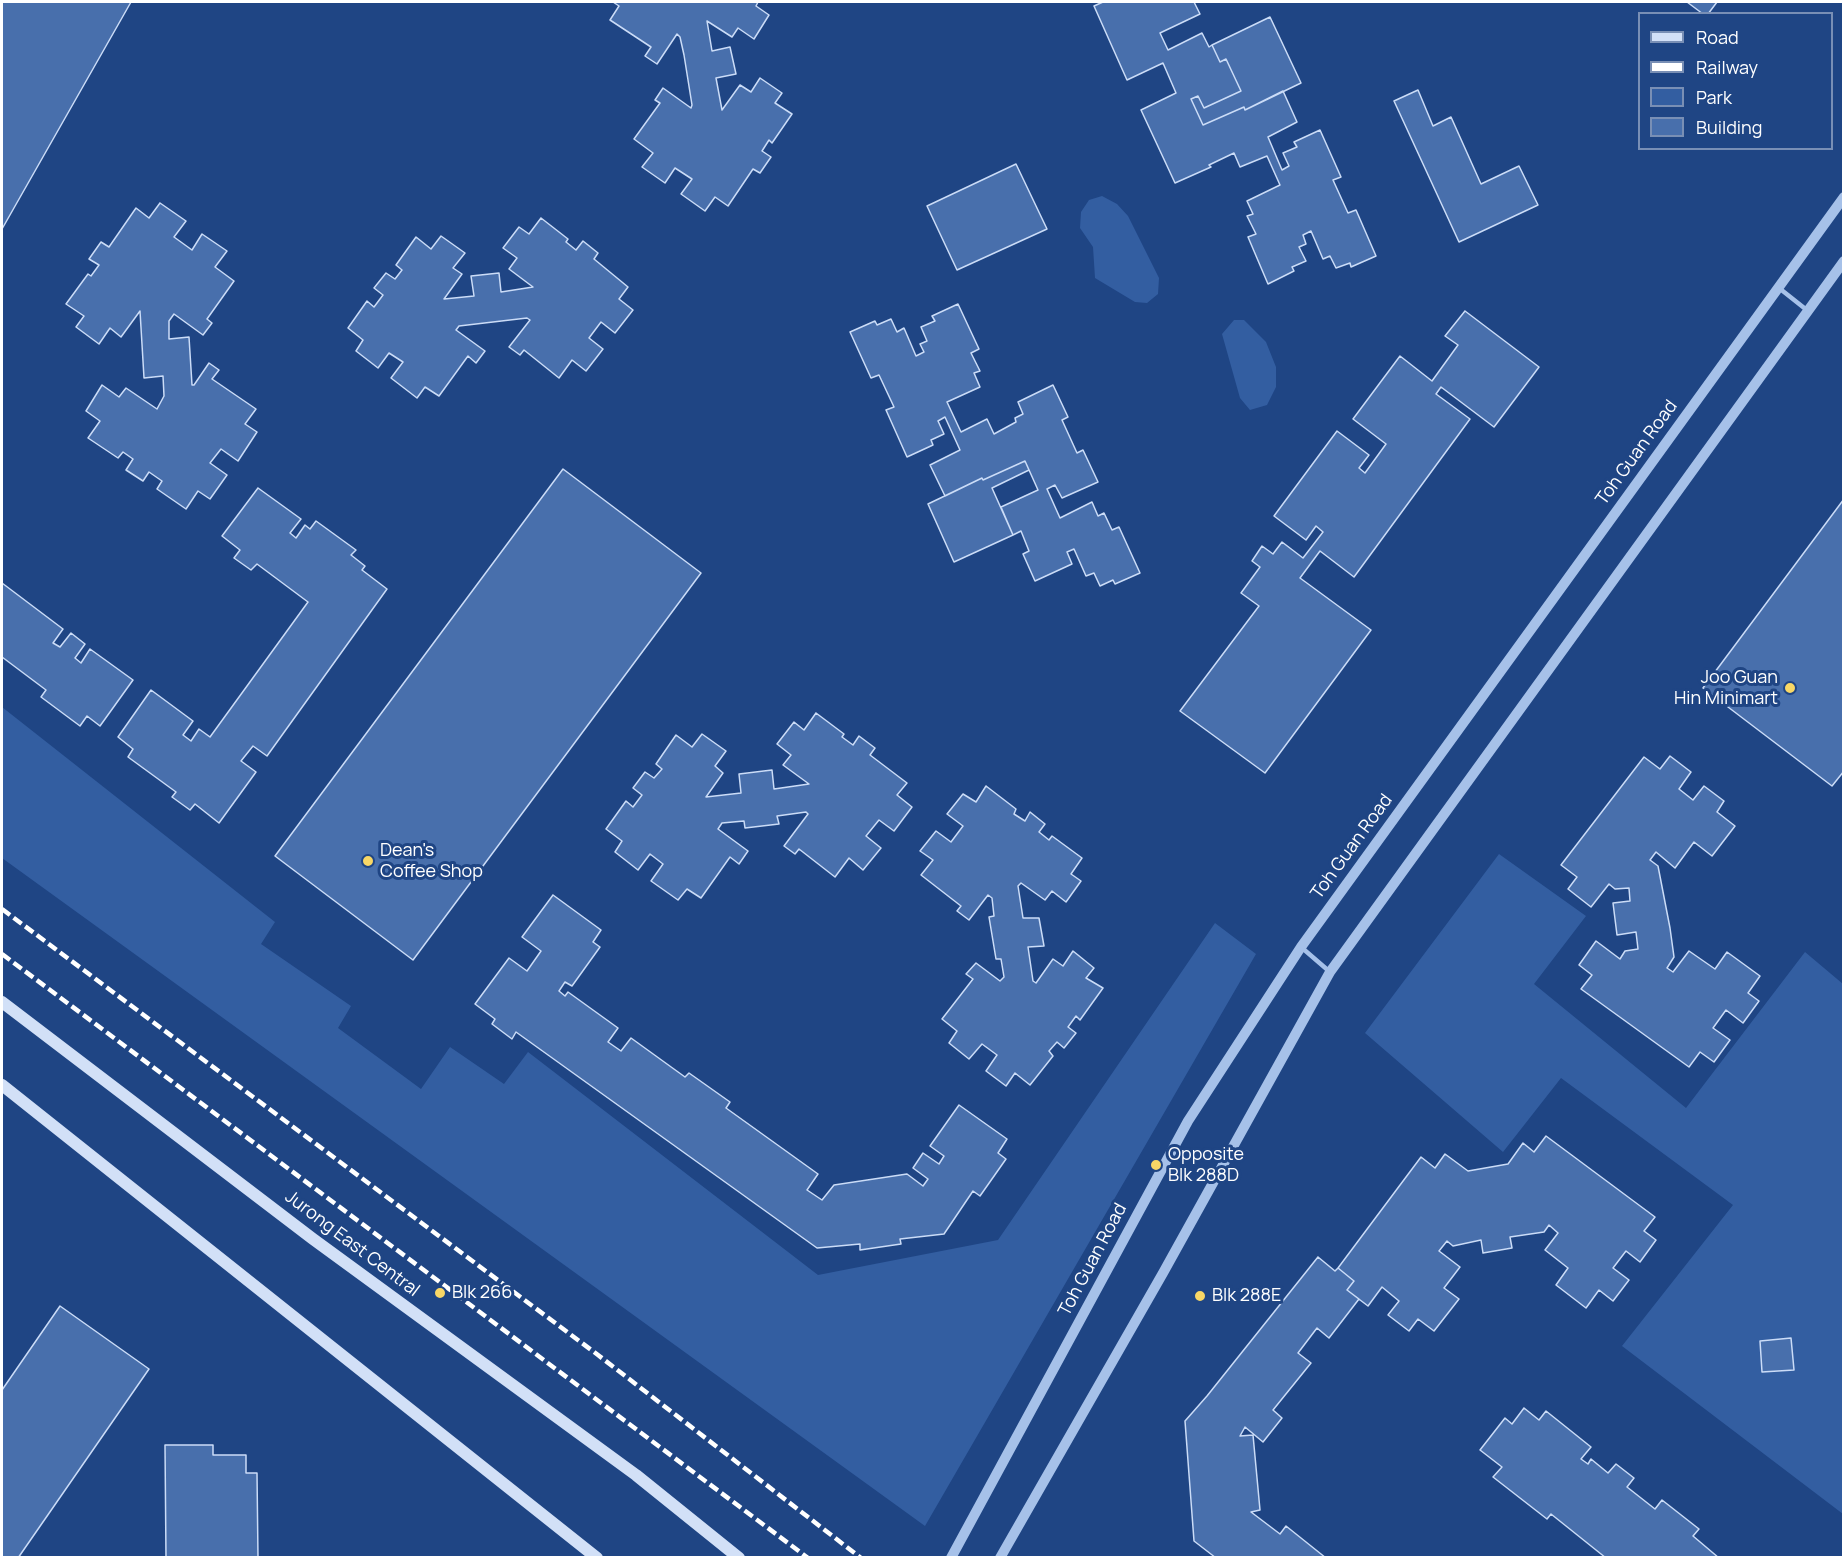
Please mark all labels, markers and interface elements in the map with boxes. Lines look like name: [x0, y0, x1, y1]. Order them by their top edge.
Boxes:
legend: [1638, 12, 1833, 150]
text: Road: [1696, 25, 1739, 49]
text: Railway: [1696, 55, 1758, 79]
text: Park: [1696, 85, 1732, 109]
text: Building: [1696, 115, 1762, 139]
street label: Toh Guan Road: [1592, 396, 1682, 510]
place label: Joo Guan Hin Minimart: [1674, 667, 1778, 710]
marker: Joo Guan Hin Minimart: [1783, 681, 1797, 695]
street label: Toh Guan Road: [1307, 790, 1397, 904]
place label: Dean's Coffee Shop: [380, 840, 483, 882]
marker: Dean's Coffee Shop: [361, 854, 375, 868]
place label: Opposite Blk 288D: [1168, 1144, 1244, 1186]
marker: Opposite Blk 288D: [1149, 1158, 1163, 1172]
street label: Jurong East Central: [280, 1186, 424, 1302]
street label: Toh Guan Road: [1054, 1200, 1132, 1320]
place label: Blk 266: [452, 1282, 512, 1304]
place label: Blk 288E: [1212, 1285, 1281, 1307]
marker: Blk 266: [433, 1286, 447, 1300]
marker: Blk 288E: [1193, 1289, 1207, 1303]

